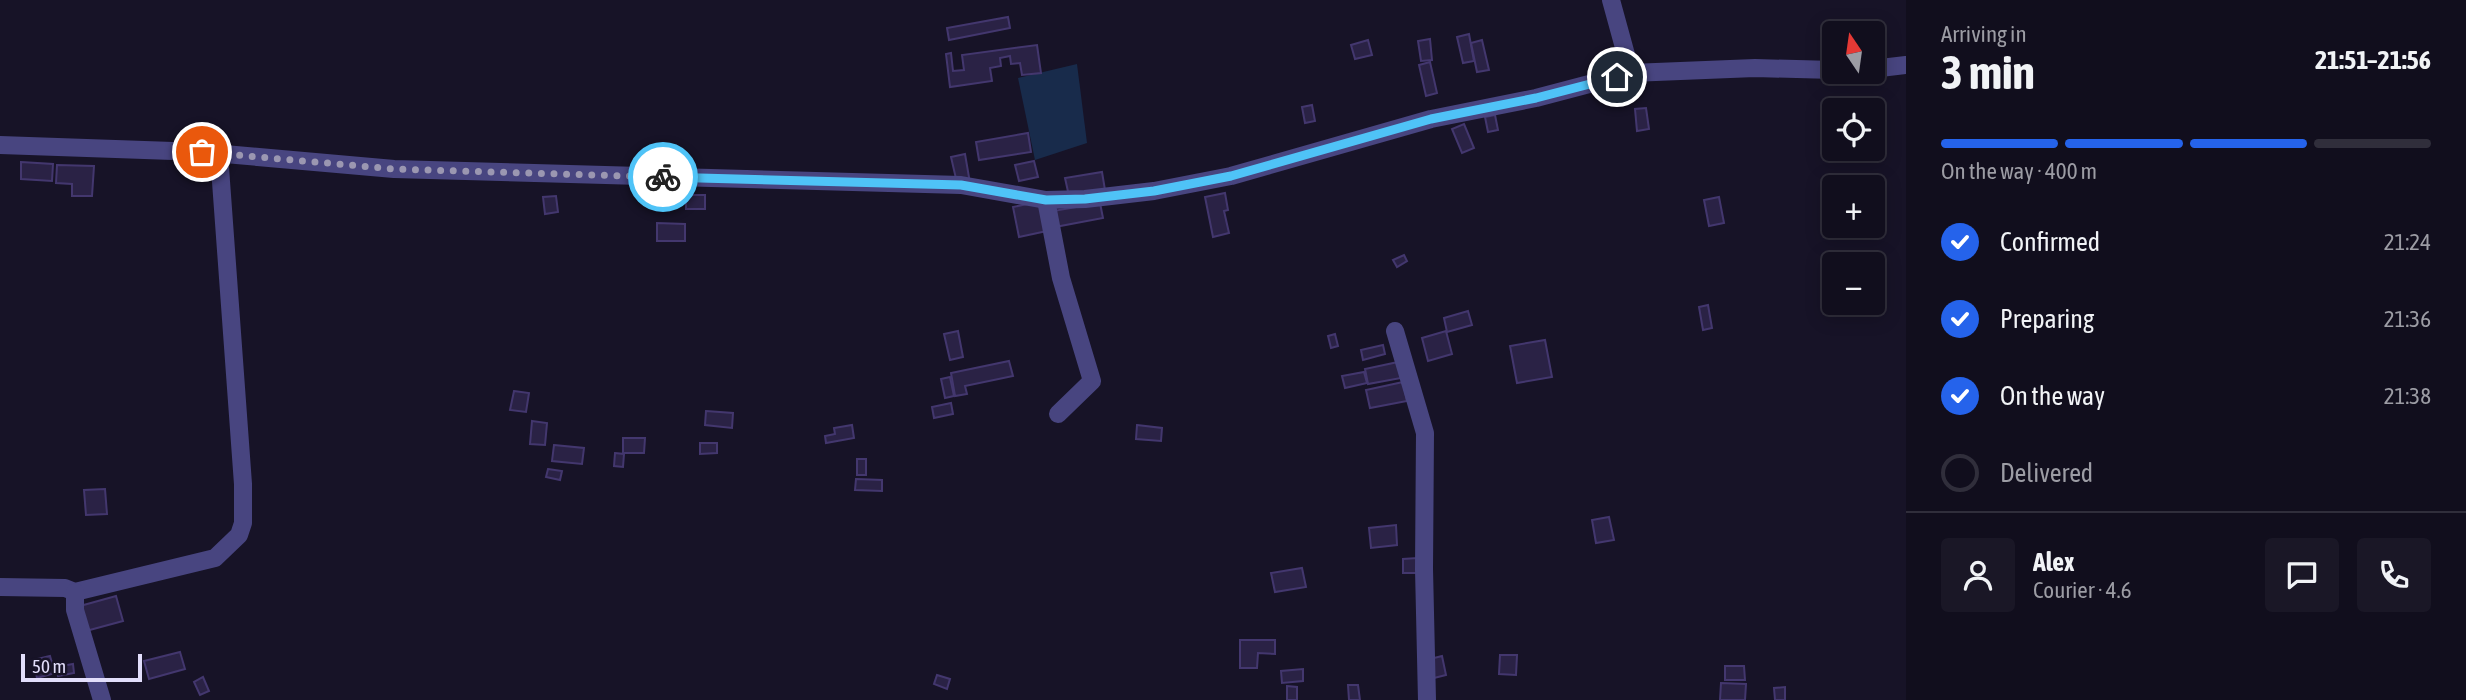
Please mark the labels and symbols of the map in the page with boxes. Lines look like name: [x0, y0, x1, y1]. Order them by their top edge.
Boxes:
north arrow: [1822, 21, 1885, 84]
pin: [1587, 47, 1647, 107]
pin: [172, 122, 232, 182]
courier: [628, 142, 698, 212]
scale bar: [21, 651, 142, 683]

